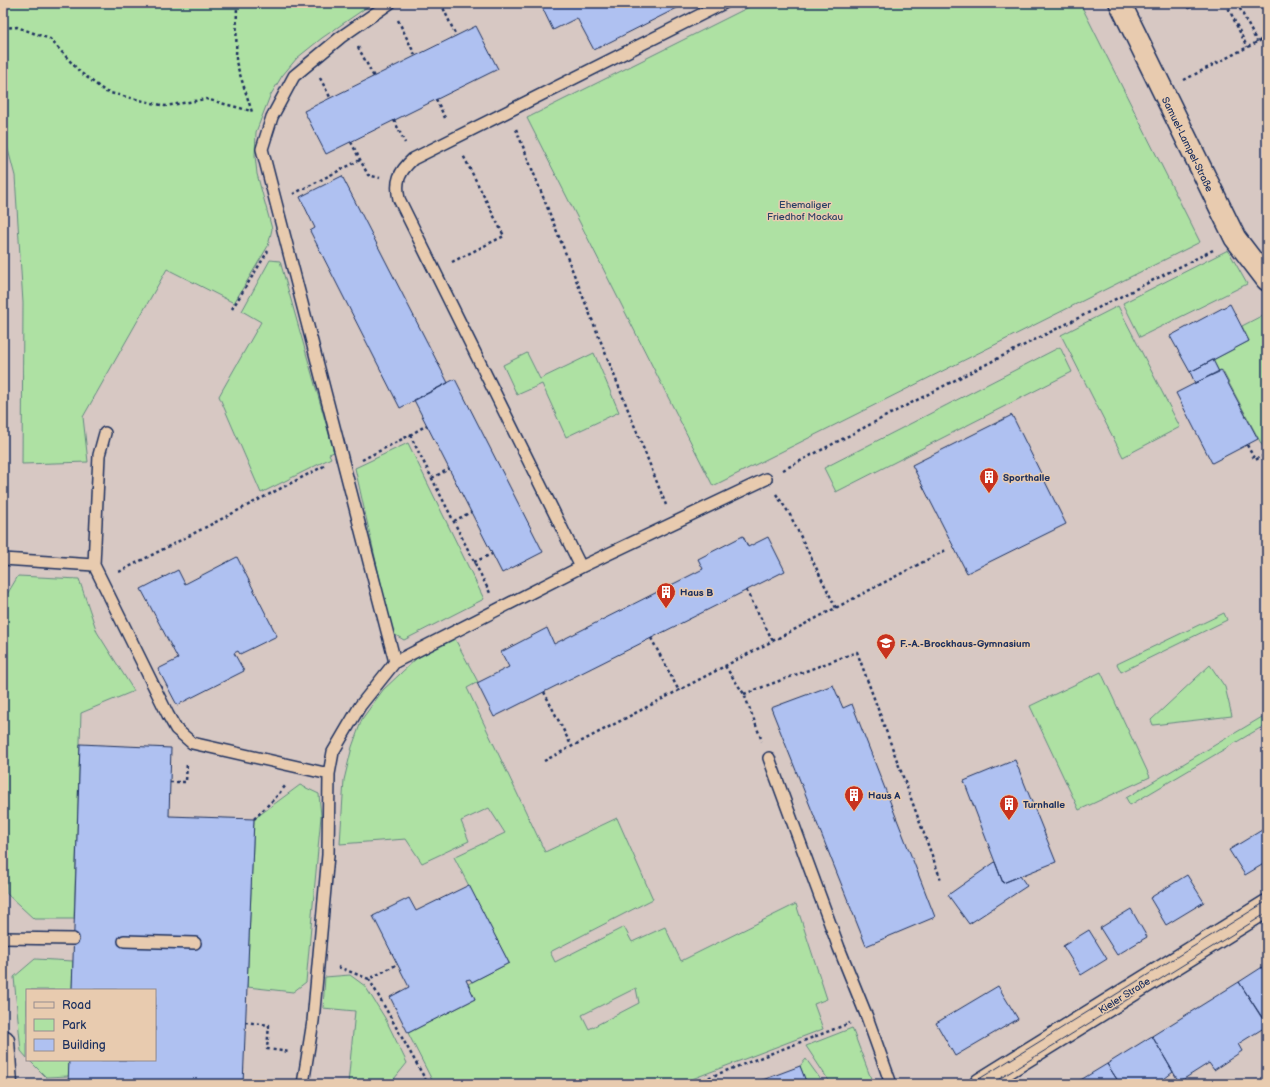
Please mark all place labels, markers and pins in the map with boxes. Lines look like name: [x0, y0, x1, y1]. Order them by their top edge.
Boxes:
building icon: Sporthalle: [978, 466, 1000, 494]
place label: Sporthalle: [1003, 472, 1050, 484]
building icon: Haus B: [655, 581, 677, 609]
place label: Haus B: [680, 587, 713, 599]
school or university icon: F.-A.-Brockhaus-Gymnasium: [875, 632, 897, 660]
place label: F.-A.-Brockhaus-Gymnasium: [900, 638, 1031, 650]
building icon: Haus A: [843, 784, 865, 812]
place label: Haus A: [868, 790, 901, 802]
building icon: Turnhalle: [998, 793, 1020, 821]
place label: Turnhalle: [1023, 799, 1065, 811]

